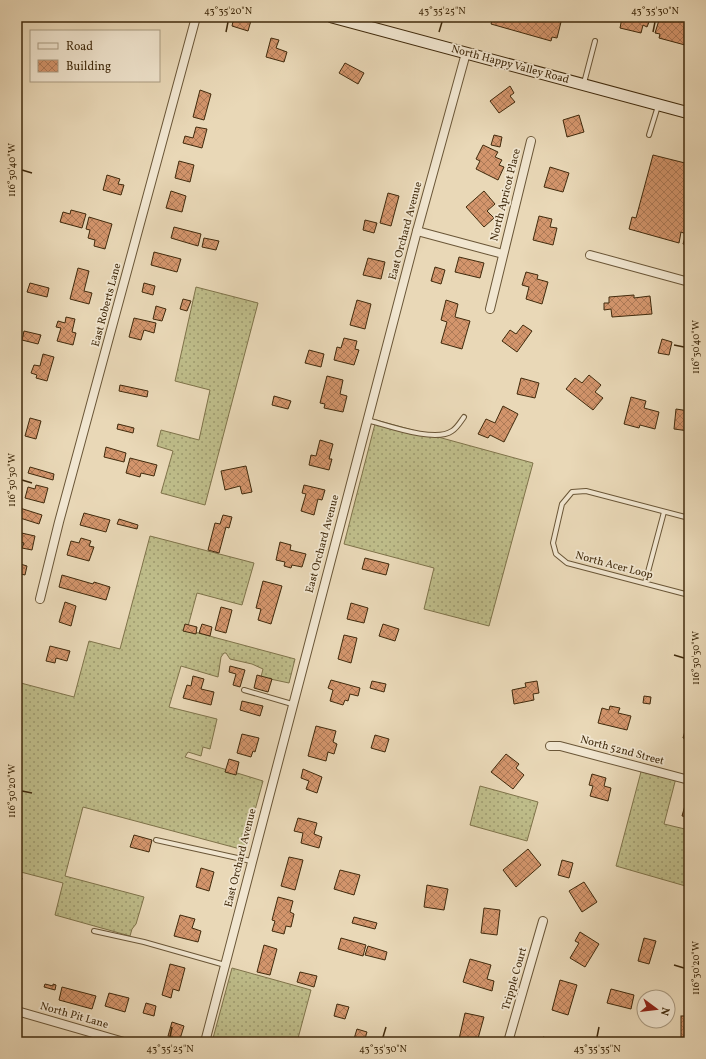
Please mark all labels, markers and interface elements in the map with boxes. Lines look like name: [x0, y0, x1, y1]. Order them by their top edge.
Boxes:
text: 43°35'20"N: [204, 4, 253, 18]
text: 43°35'25"N: [418, 4, 466, 18]
text: 43°35'30"N: [631, 4, 680, 18]
legend: [30, 30, 160, 82]
text: Road: [66, 39, 93, 55]
street label: North Happy Valley Road: [449, 42, 571, 88]
text: Building: [66, 59, 111, 75]
text: 116°30'40"W: [5, 143, 19, 197]
street label: North Apricot Place: [487, 147, 525, 243]
street label: East Orchard Avenue: [386, 180, 426, 282]
street label: East Roberts Lane: [89, 262, 125, 348]
text: 116°30'40"W: [689, 320, 703, 374]
text: 116°30'30"W: [5, 453, 19, 507]
street label: East Orchard Avenue: [303, 493, 343, 595]
street label: North Acer Loop: [573, 548, 655, 584]
text: 116°30'30"W: [689, 631, 703, 685]
street label: North 52nd Street: [578, 733, 666, 769]
text: 116°30'20"W: [5, 764, 19, 818]
street label: East Orchard Avenue: [221, 807, 261, 909]
text: 116°30'20"W: [689, 941, 703, 995]
street label: Tripple Court: [499, 946, 531, 1012]
north arrow: [636, 989, 676, 1029]
street label: North Pit Lane: [38, 999, 110, 1033]
text: N: [656, 1005, 672, 1017]
text: 43°35'25"N: [146, 1042, 194, 1056]
text: 43°35'30"N: [359, 1042, 408, 1056]
text: 43°35'35"N: [573, 1042, 621, 1056]

